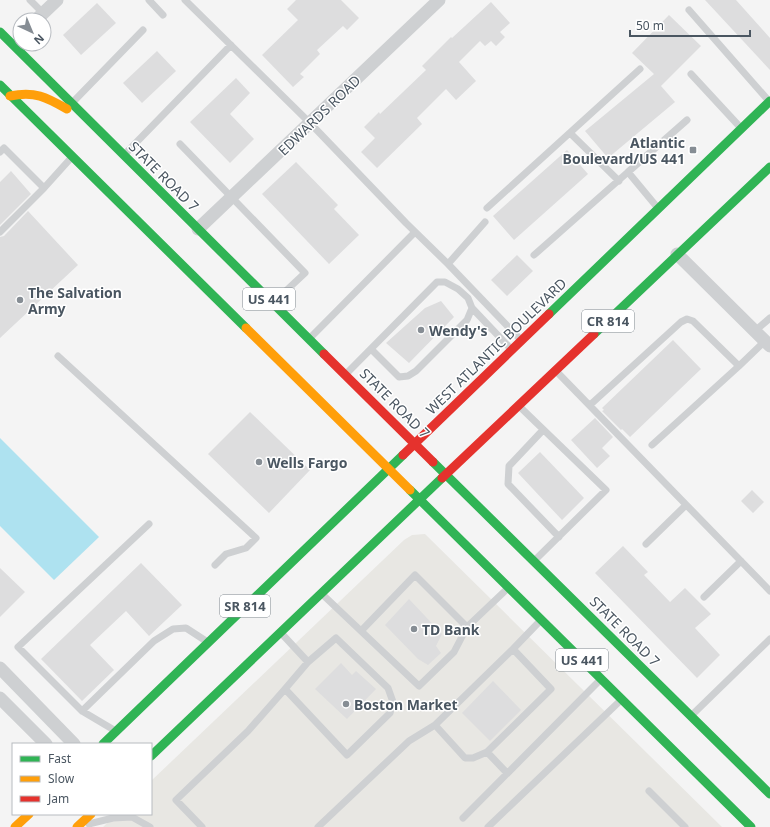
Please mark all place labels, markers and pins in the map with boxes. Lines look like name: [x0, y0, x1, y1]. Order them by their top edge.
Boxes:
place label: Atlantic Boulevard/US 441: [563, 133, 685, 168]
marker: Atlantic Boulevard/US 441: [688, 145, 698, 155]
place label: The Salvation Army: [28, 283, 122, 318]
marker: The Salvation Army: [15, 295, 25, 305]
place label: Wendy's: [429, 321, 487, 340]
marker: Wendy's: [416, 325, 426, 335]
place label: Wells Fargo: [267, 453, 348, 472]
marker: Wells Fargo: [254, 457, 264, 467]
place label: TD Bank: [422, 620, 480, 639]
marker: TD Bank: [409, 624, 419, 634]
place label: Boston Market: [354, 695, 458, 714]
marker: Boston Market: [341, 699, 351, 709]

